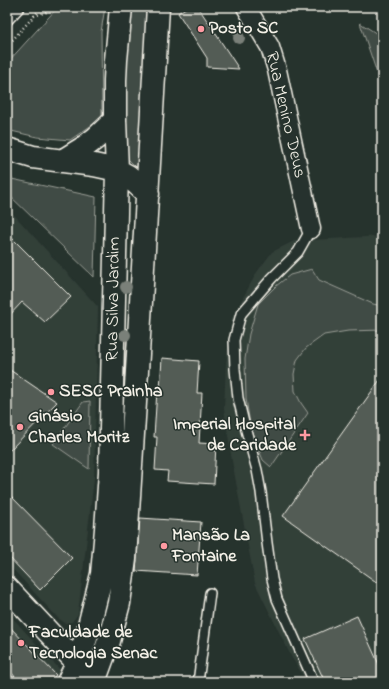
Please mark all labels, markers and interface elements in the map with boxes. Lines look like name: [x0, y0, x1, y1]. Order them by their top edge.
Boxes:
place label: Posto SC: [209, 16, 278, 42]
marker: Posto SC: [196, 24, 206, 34]
street label: Rua Menino Deus: [258, 49, 312, 181]
street label: Rua Silva Jardim: [100, 236, 128, 362]
place label: SESC Prainha: [59, 379, 163, 405]
marker: SESC Prainha: [46, 387, 56, 397]
place label: Ginásio Charles Moritz: [28, 404, 130, 451]
place label: Imperial Hospital de Caridade: [173, 412, 297, 459]
marker: Ginásio Charles Moritz: [15, 422, 25, 432]
marker: Imperial Hospital de Caridade: [299, 429, 311, 441]
place label: Mansão La Fontaine: [171, 523, 250, 570]
marker: Mansão La Fontaine: [159, 541, 169, 551]
place label: Faculdade de Tecnologia Senac: [28, 620, 158, 668]
marker: Faculdade de Tecnologia Senac: [16, 638, 26, 648]

